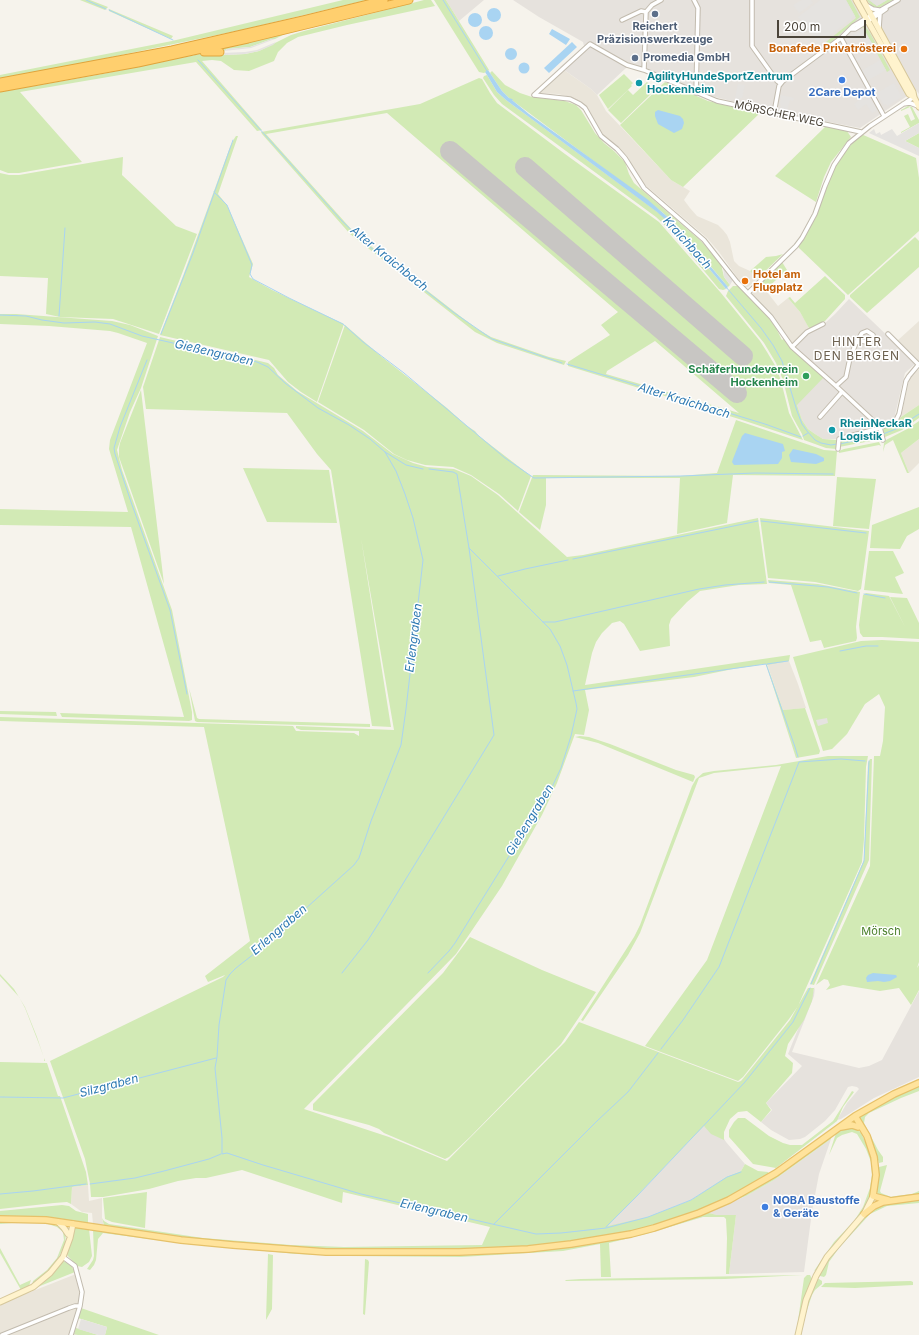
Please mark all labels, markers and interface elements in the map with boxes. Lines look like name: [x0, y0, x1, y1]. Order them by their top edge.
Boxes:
marker: Reichert Präzisionswerkzeuge: [650, 9, 660, 19]
scale bar: [779, 12, 868, 38]
text: 200 m: [784, 19, 820, 34]
place label: Reichert Präzisionswerkzeuge: [597, 20, 713, 46]
place label: Bonafede Privatrösterei: [769, 42, 896, 56]
marker: Bonafede Privatrösterei: [899, 44, 909, 54]
place label: Promedia GmbH: [643, 51, 730, 65]
marker: Promedia GmbH: [630, 53, 640, 63]
place label: AgilityHundeSportZentrum Hockenheim: [647, 70, 793, 96]
marker: 2Care Depot: [837, 75, 847, 85]
marker: AgilityHundeSportZentrum Hockenheim: [634, 78, 644, 88]
place label: 2Care Depot: [808, 86, 876, 100]
street label: MÖRSCHER WEG: [733, 98, 825, 130]
water label: Kraichbach: [660, 214, 714, 272]
water label: Alter Kraichbach: [347, 223, 431, 295]
place label: Hotel am Flugplatz: [753, 268, 803, 294]
marker: Hotel am Flugplatz: [740, 276, 750, 286]
district label: HINTER DEN BERGEN: [814, 335, 900, 363]
water label: Gießengraben: [173, 337, 255, 369]
place label: Schäferhundeverein Hockenheim: [688, 363, 798, 389]
marker: Schäferhundeverein Hockenheim: [801, 371, 811, 381]
water label: Alter Kraichbach: [636, 380, 732, 422]
place label: RheinNeckaR Logistik: [840, 417, 912, 443]
marker: RheinNeckaR Logistik: [827, 425, 837, 435]
water label: Erlengraben: [403, 603, 425, 673]
water label: Gießengraben: [503, 782, 557, 858]
water label: Erlengraben: [248, 902, 310, 958]
park label: Mörsch: [861, 925, 901, 939]
water label: Silzgraben: [78, 1071, 140, 1101]
place label: NOBA Baustoffe & Geräte: [773, 1194, 860, 1220]
water label: Erlengraben: [399, 1196, 469, 1226]
marker: NOBA Baustoffe & Geräte: [760, 1202, 770, 1212]

